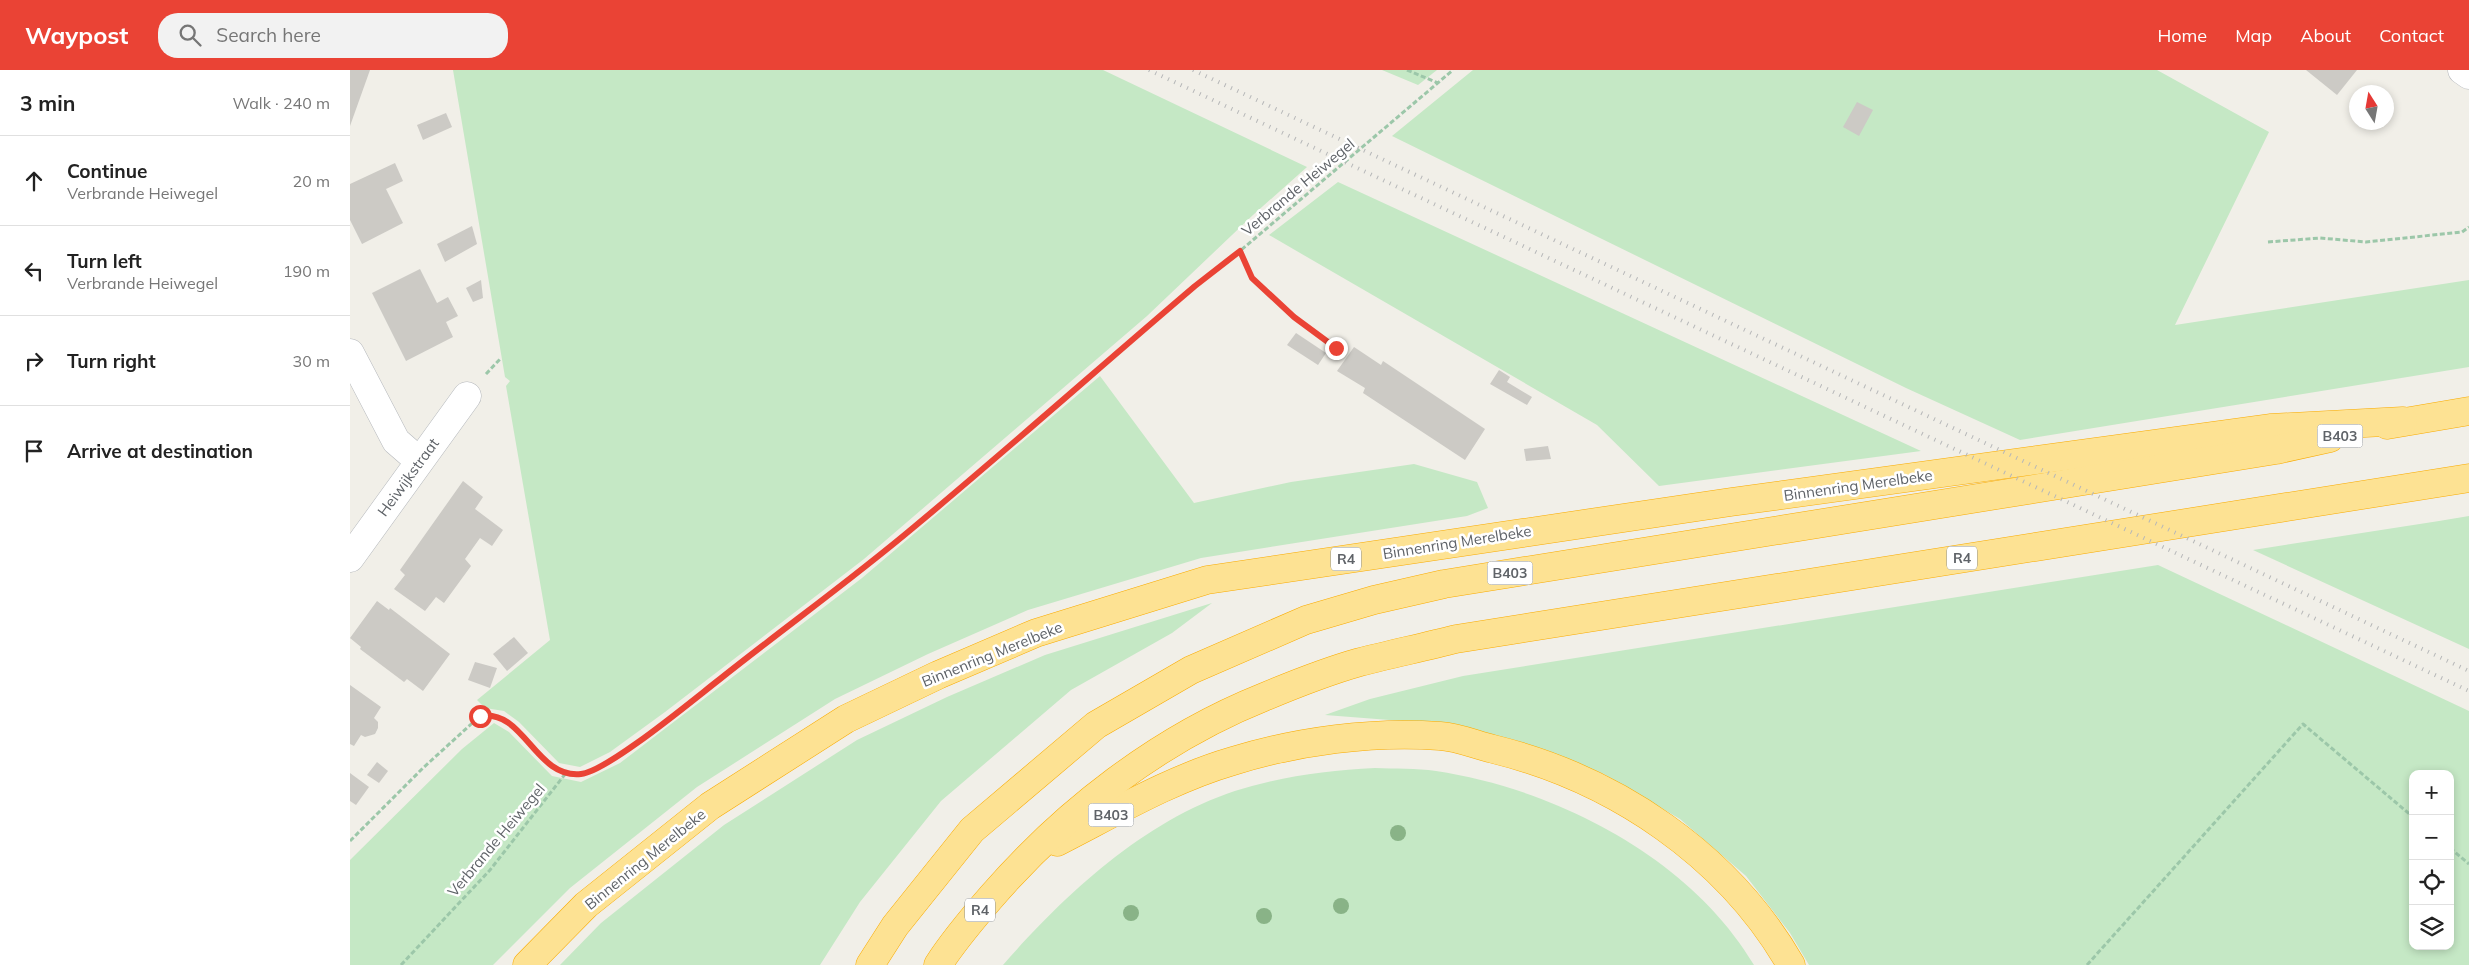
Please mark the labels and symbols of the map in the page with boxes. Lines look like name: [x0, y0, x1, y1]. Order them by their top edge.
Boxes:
north arrow: [2349, 85, 2394, 130]
street label: Verbrande Heiwegel: [1238, 134, 1358, 240]
route end: [1325, 337, 1348, 360]
road number: B403: [2318, 424, 2362, 448]
street label: Heiwijkstraat: [373, 434, 443, 520]
street label: Binnenring Merelbeke: [1782, 465, 1934, 505]
street label: Binnenring Merelbeke: [1381, 521, 1533, 563]
road number: R4: [1947, 546, 1977, 569]
road number: R4: [1331, 548, 1361, 570]
road number: B403: [1488, 562, 1532, 584]
street label: Binnenring Merelbeke: [919, 617, 1065, 691]
route start: [469, 705, 492, 728]
street label: Verbrande Heiwegel: [443, 780, 549, 900]
street label: Binnenring Merelbeke: [581, 804, 709, 914]
road number: B403: [1088, 804, 1134, 826]
road number: R4: [965, 898, 995, 922]

